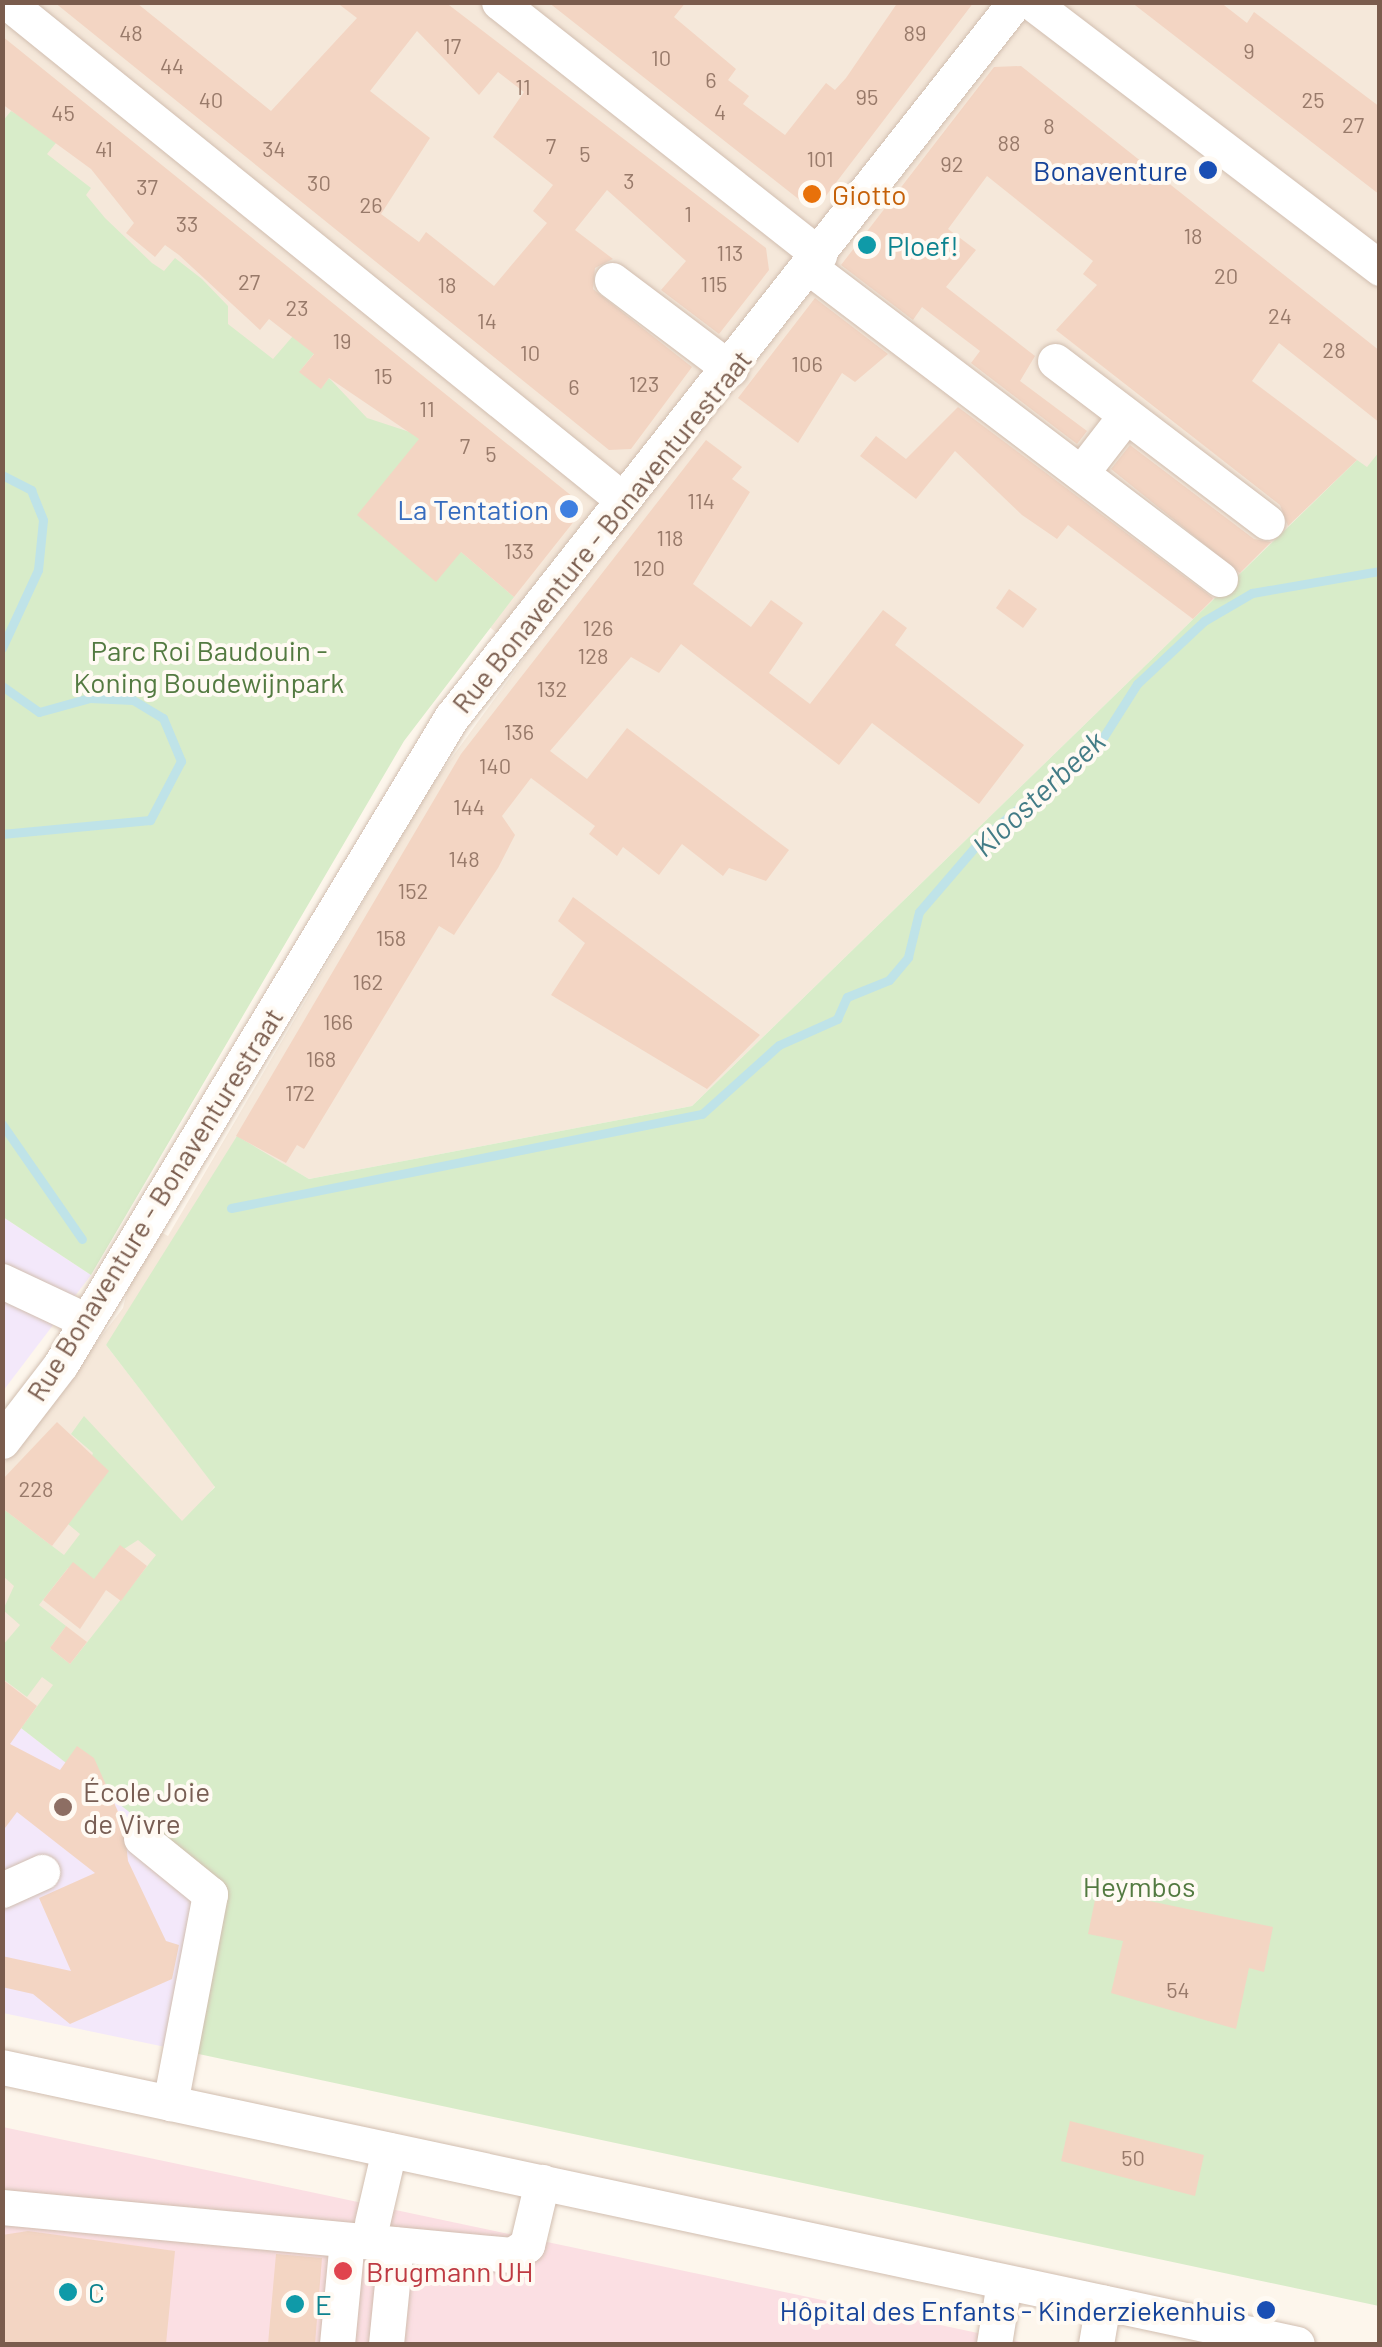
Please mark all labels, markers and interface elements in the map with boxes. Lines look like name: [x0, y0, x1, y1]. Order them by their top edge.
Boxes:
house number: 48: [119, 20, 143, 46]
house number: 89: [904, 20, 926, 46]
house number: 17: [443, 33, 461, 59]
house number: 9: [1243, 38, 1255, 64]
house number: 10: [651, 45, 671, 71]
house number: 44: [160, 53, 184, 79]
house number: 6: [705, 67, 717, 93]
house number: 11: [515, 74, 531, 100]
house number: 95: [856, 84, 878, 110]
house number: 40: [199, 87, 223, 113]
house number: 25: [1301, 87, 1325, 113]
house number: 4: [714, 99, 726, 125]
house number: 45: [51, 100, 75, 126]
house number: 27: [1342, 112, 1364, 138]
house number: 8: [1043, 113, 1055, 139]
house number: 88: [998, 130, 1020, 156]
house number: 7: [546, 133, 556, 159]
house number: 41: [95, 136, 113, 162]
house number: 34: [262, 136, 286, 162]
house number: 5: [579, 141, 591, 167]
house number: 101: [806, 146, 834, 172]
house number: 92: [940, 151, 964, 177]
place label: Bonaventure: [1033, 153, 1188, 187]
marker: Bonaventure: [1197, 159, 1219, 181]
house number: 3: [623, 168, 635, 194]
house number: 30: [307, 170, 331, 196]
house number: 37: [136, 174, 158, 200]
place label: Giotto: [832, 177, 907, 211]
marker: Giotto: [801, 183, 823, 205]
house number: 26: [359, 192, 383, 218]
house number: 1: [684, 201, 692, 227]
house number: 33: [176, 211, 198, 237]
house number: 18: [1183, 223, 1203, 249]
place label: Ploef!: [887, 228, 959, 262]
marker: Ploef!: [856, 234, 878, 256]
house number: 113: [717, 240, 743, 266]
house number: 20: [1214, 263, 1238, 289]
house number: 27: [238, 269, 260, 295]
house number: 115: [701, 271, 727, 297]
house number: 18: [437, 272, 457, 298]
house number: 23: [286, 295, 308, 321]
house number: 24: [1268, 303, 1292, 329]
house number: 14: [477, 308, 497, 334]
house number: 19: [332, 328, 352, 354]
house number: 28: [1322, 337, 1346, 363]
house number: 10: [520, 340, 540, 366]
street label: Rue Bonaventure - Bonaventurestraat: [444, 343, 758, 719]
house number: 106: [791, 351, 823, 377]
house number: 15: [373, 363, 393, 389]
house number: 123: [629, 371, 659, 397]
house number: 6: [568, 374, 580, 400]
house number: 11: [419, 396, 435, 422]
house number: 7: [460, 433, 470, 459]
house number: 5: [485, 441, 497, 467]
house number: 114: [687, 488, 715, 514]
place label: La Tentation: [397, 492, 549, 526]
marker: La Tentation: [558, 498, 580, 520]
house number: 118: [657, 525, 683, 551]
house number: 133: [504, 538, 534, 564]
house number: 120: [633, 555, 665, 581]
house number: 126: [583, 615, 613, 641]
park label: Parc Roi Baudouin - Koning Boudewijnpark: [74, 633, 344, 699]
house number: 128: [578, 643, 608, 669]
house number: 132: [537, 676, 567, 702]
house number: 136: [504, 719, 534, 745]
water label: Kloosterbeek: [964, 723, 1112, 863]
house number: 140: [479, 753, 511, 779]
house number: 144: [453, 794, 485, 820]
house number: 148: [448, 846, 480, 872]
house number: 152: [398, 878, 428, 904]
house number: 158: [376, 925, 406, 951]
house number: 162: [353, 969, 383, 995]
street label: Rue Bonaventure - Bonaventurestraat: [19, 1001, 289, 1407]
house number: 166: [323, 1009, 353, 1035]
house number: 168: [306, 1046, 336, 1072]
house number: 172: [285, 1080, 315, 1106]
house number: 228: [18, 1476, 54, 1502]
place label: École Joie de Vivre: [83, 1774, 210, 1840]
marker: École Joie de Vivre: [52, 1796, 74, 1818]
park label: Heymbos: [1083, 1869, 1195, 1903]
house number: 54: [1166, 1977, 1190, 2003]
house number: 50: [1121, 2145, 1145, 2171]
place label: Brugmann UH: [366, 2254, 533, 2288]
marker: Brugmann UH: [330, 2258, 356, 2284]
place label: C: [88, 2275, 105, 2309]
marker: C: [57, 2281, 79, 2303]
place label: E: [315, 2287, 332, 2321]
marker: E: [284, 2293, 306, 2315]
place label: Hôpital des Enfants - Kinderziekenhuis: [779, 2293, 1246, 2327]
marker: Hôpital des Enfants - Kinderziekenhuis: [1255, 2299, 1277, 2321]

